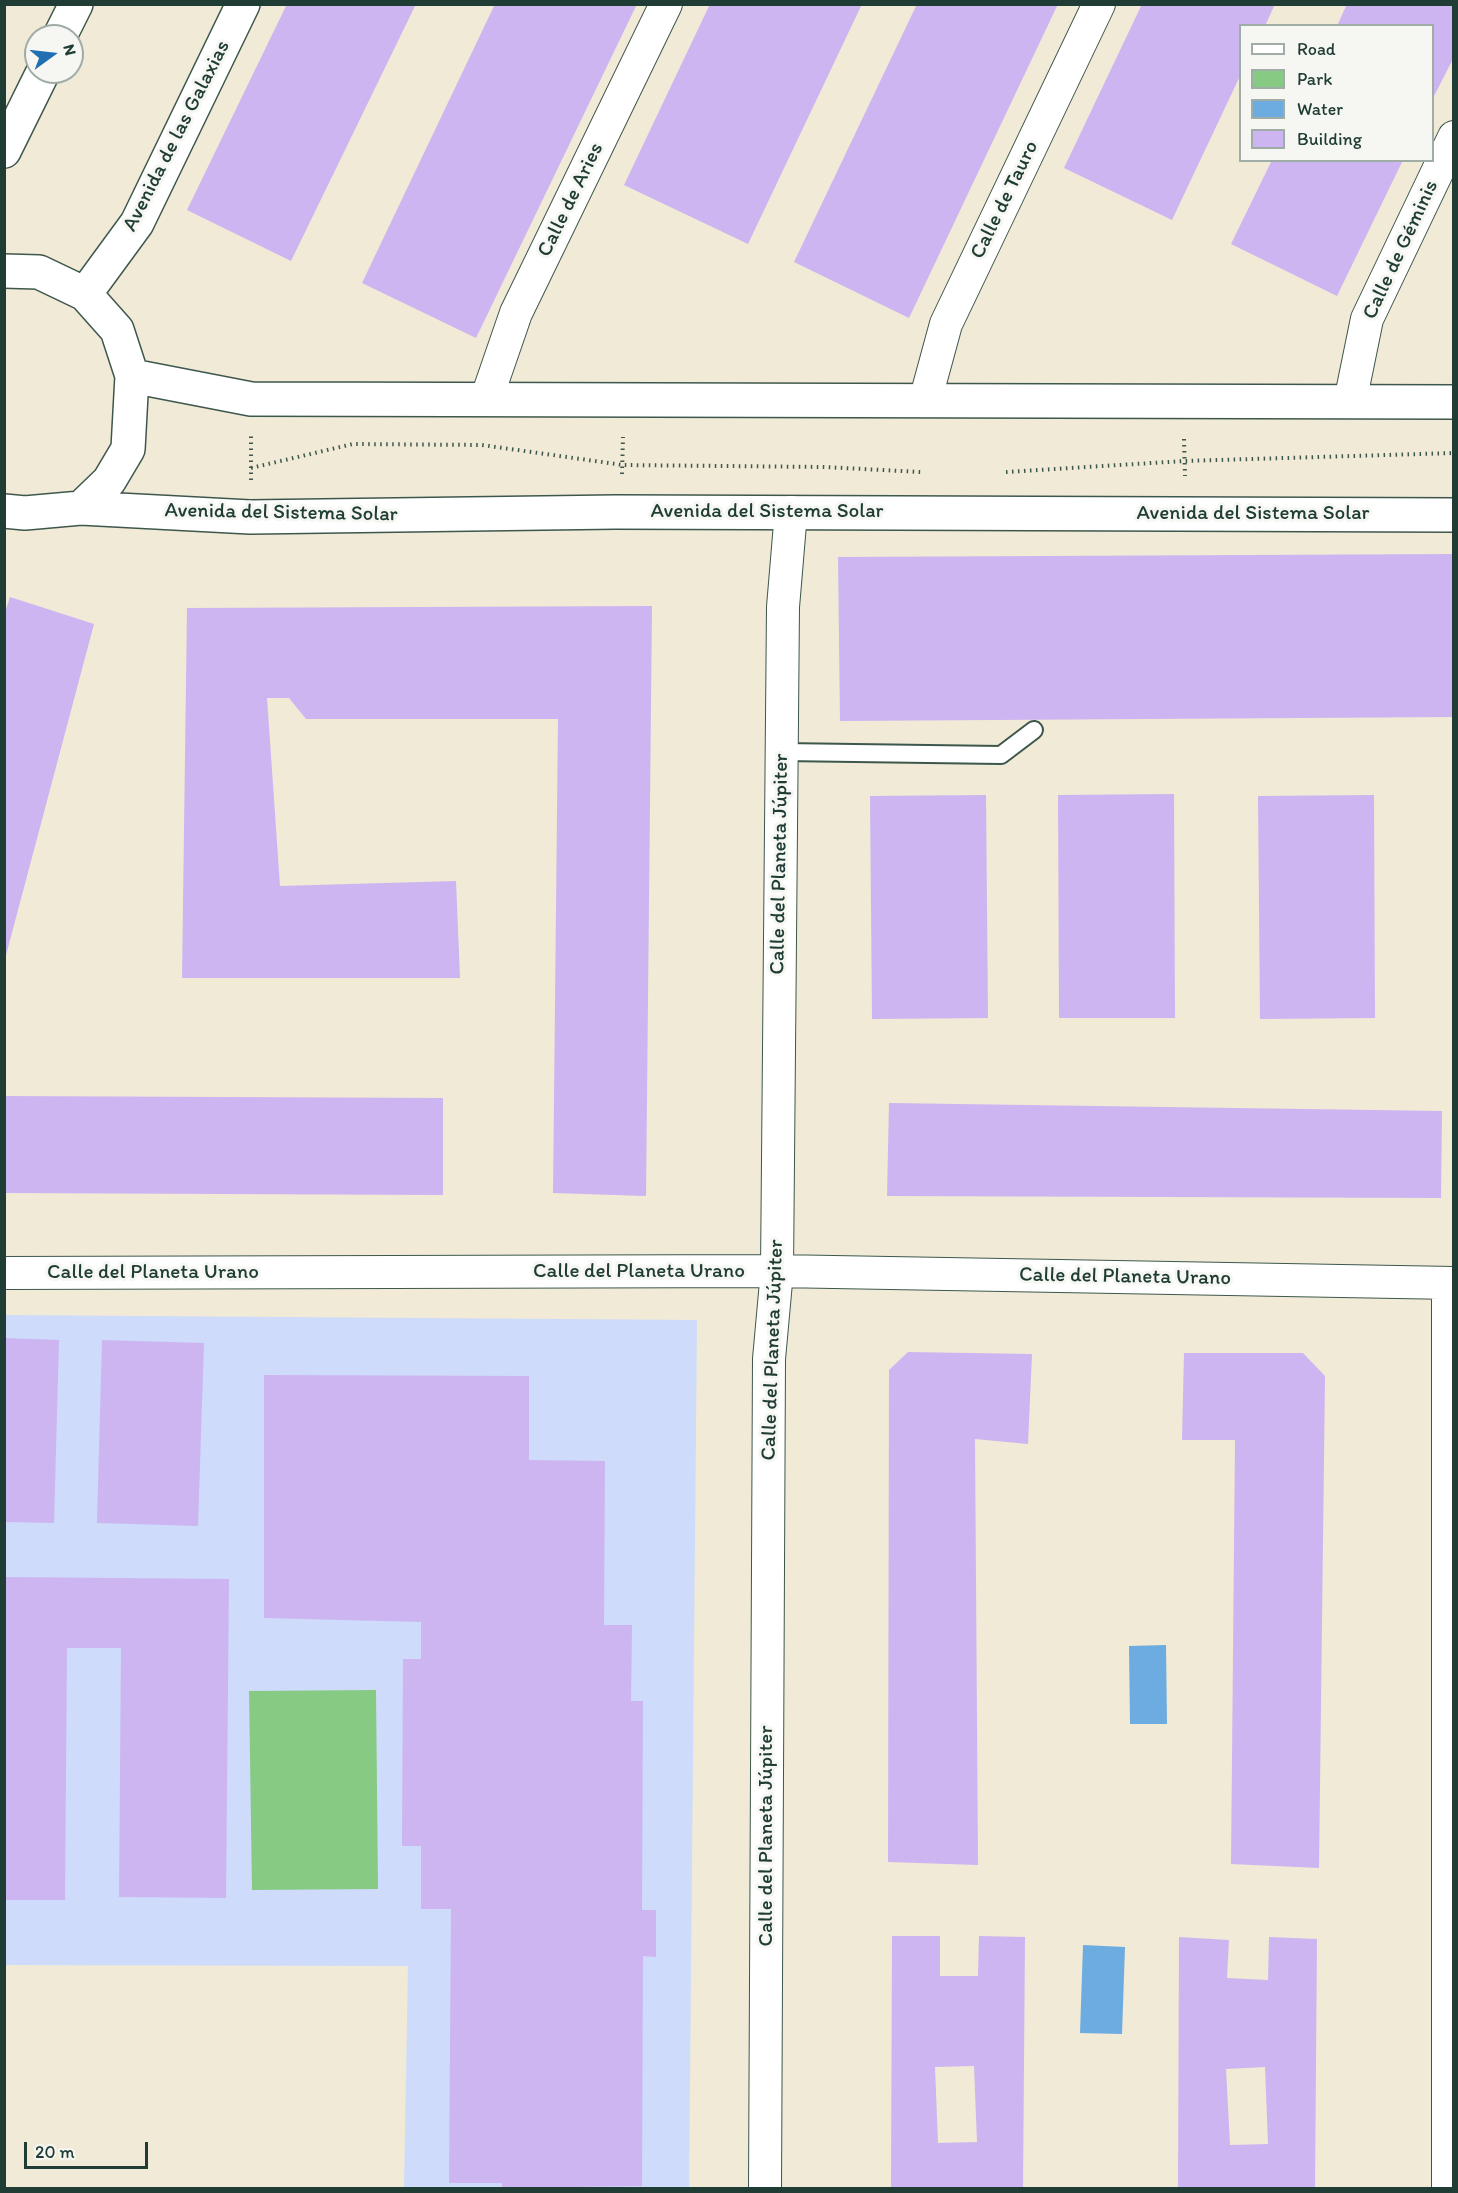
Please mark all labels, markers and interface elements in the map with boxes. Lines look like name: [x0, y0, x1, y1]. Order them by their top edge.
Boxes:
north arrow: [24, 24, 84, 84]
legend: [1239, 24, 1434, 162]
street label: Avenida de las Galaxias: [118, 36, 236, 236]
text: Road: [1297, 38, 1336, 60]
text: N: [59, 42, 81, 57]
text: Park: [1297, 68, 1332, 90]
text: Water: [1297, 98, 1343, 120]
text: Building: [1297, 128, 1362, 150]
street label: Calle de Tauro: [966, 137, 1044, 263]
street label: Calle de Aries: [533, 139, 609, 261]
street label: Calle de Géminis: [1358, 176, 1444, 324]
street label: Avenida del Sistema Solar: [164, 498, 398, 528]
street label: Avenida del Sistema Solar: [650, 499, 884, 525]
street label: Avenida del Sistema Solar: [1136, 501, 1370, 527]
street label: Calle del Planeta Júpiter: [765, 753, 795, 975]
street label: Calle del Planeta Júpiter: [757, 1239, 789, 1461]
street label: Calle del Planeta Urano: [533, 1259, 745, 1285]
street label: Calle del Planeta Urano: [47, 1260, 259, 1286]
street label: Calle del Planeta Urano: [1019, 1263, 1231, 1291]
street label: Calle del Planeta Júpiter: [754, 1725, 780, 1947]
scale bar: [27, 2130, 152, 2168]
text: 20 m: [35, 2141, 75, 2163]

